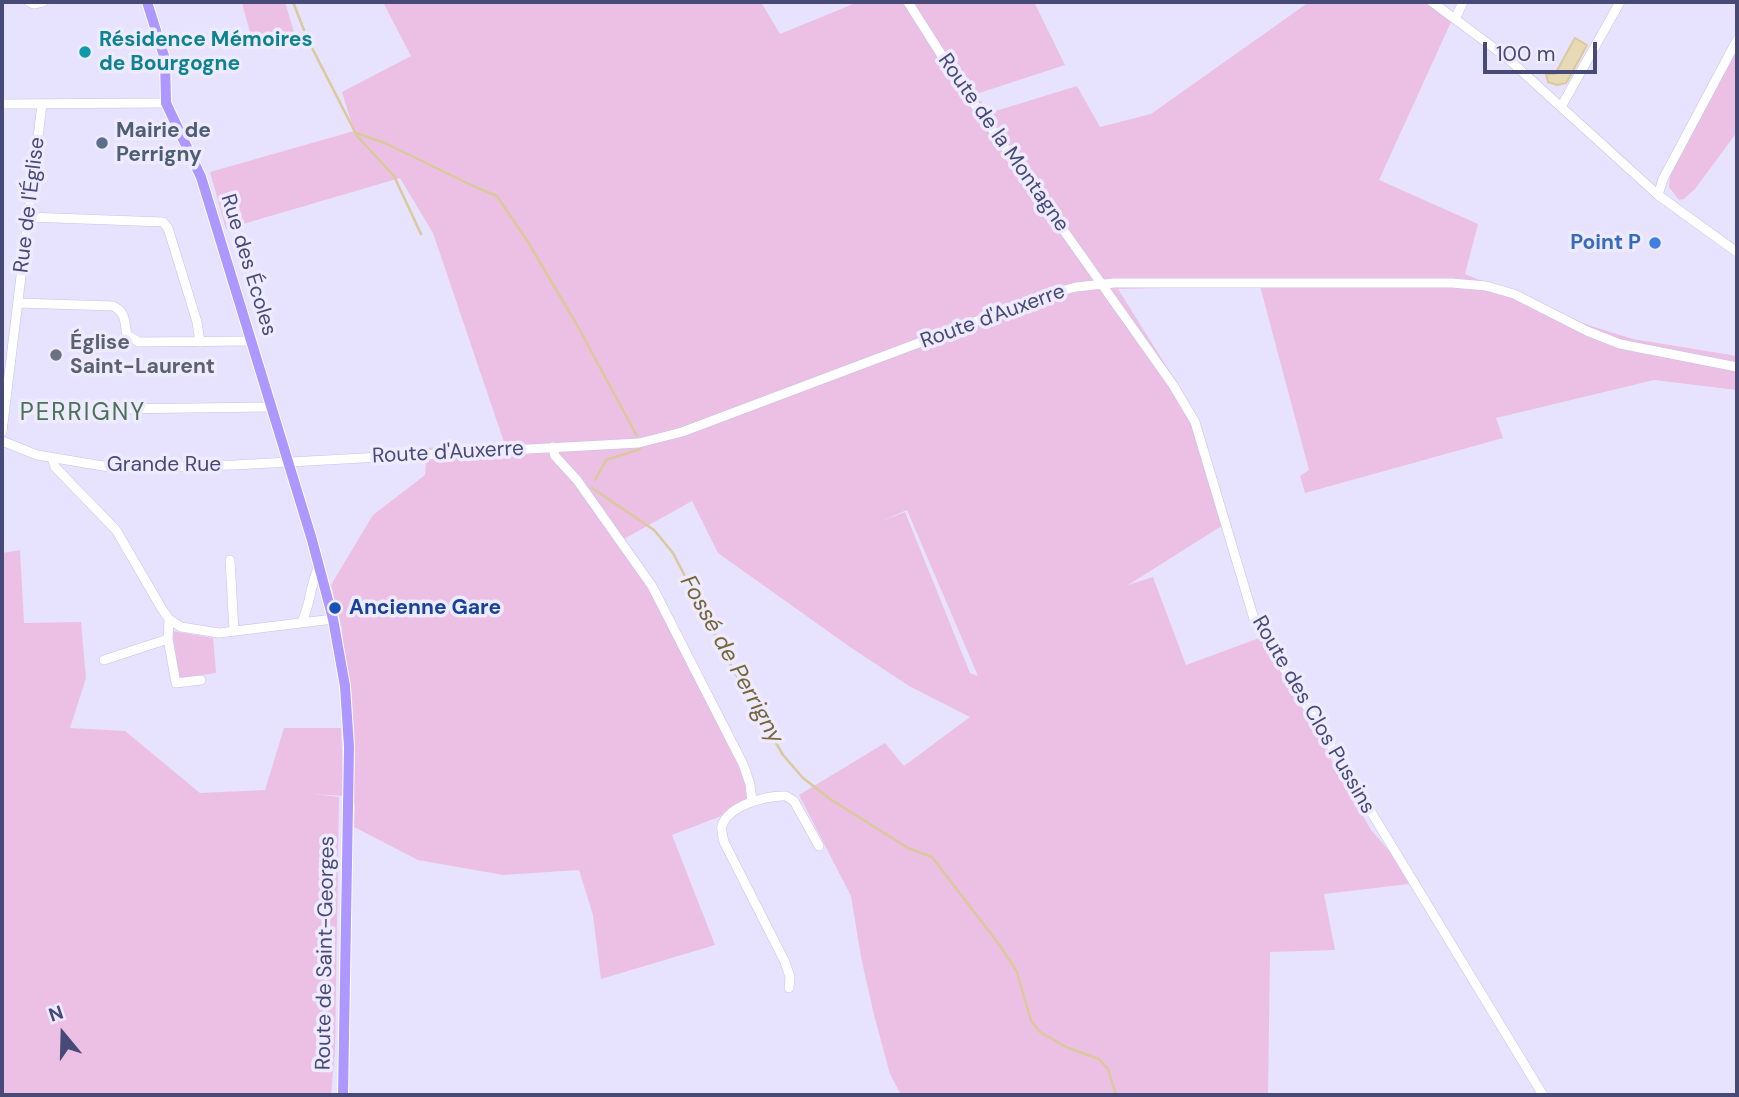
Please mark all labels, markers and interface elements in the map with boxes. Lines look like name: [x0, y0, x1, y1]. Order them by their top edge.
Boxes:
place label: Résidence Mémoires de Bourgogne: [99, 27, 313, 77]
scale bar: [1487, 28, 1601, 72]
text: 100 m: [1496, 40, 1556, 68]
marker: Résidence Mémoires de Bourgogne: [77, 44, 93, 60]
street label: Route de la Montagne: [932, 49, 1074, 237]
place label: Mairie de Perrigny: [116, 118, 211, 168]
marker: Mairie de Perrigny: [94, 135, 110, 151]
street label: Rue de l'Église: [9, 136, 51, 274]
street label: Rue des Écoles: [215, 191, 281, 339]
place label: Point P: [1570, 230, 1641, 256]
marker: Point P: [1647, 235, 1663, 251]
street label: Route d'Auxerre: [917, 279, 1069, 355]
place label: Église Saint-Laurent: [70, 330, 215, 380]
marker: Église Saint-Laurent: [48, 347, 64, 363]
district label: PERRIGNY: [21, 400, 145, 428]
street label: Route d'Auxerre: [372, 436, 524, 470]
street label: Grande Rue: [107, 452, 221, 478]
water label: Fossé de Perrigny: [673, 571, 789, 749]
place label: Ancienne Gare: [349, 595, 501, 621]
marker: Ancienne Gare: [327, 600, 343, 616]
street label: Route des Clos Pussins: [1246, 612, 1380, 818]
street label: Route de Saint-Georges: [311, 836, 341, 1070]
north arrow: [28, 999, 98, 1069]
text: N: [45, 1000, 67, 1028]

